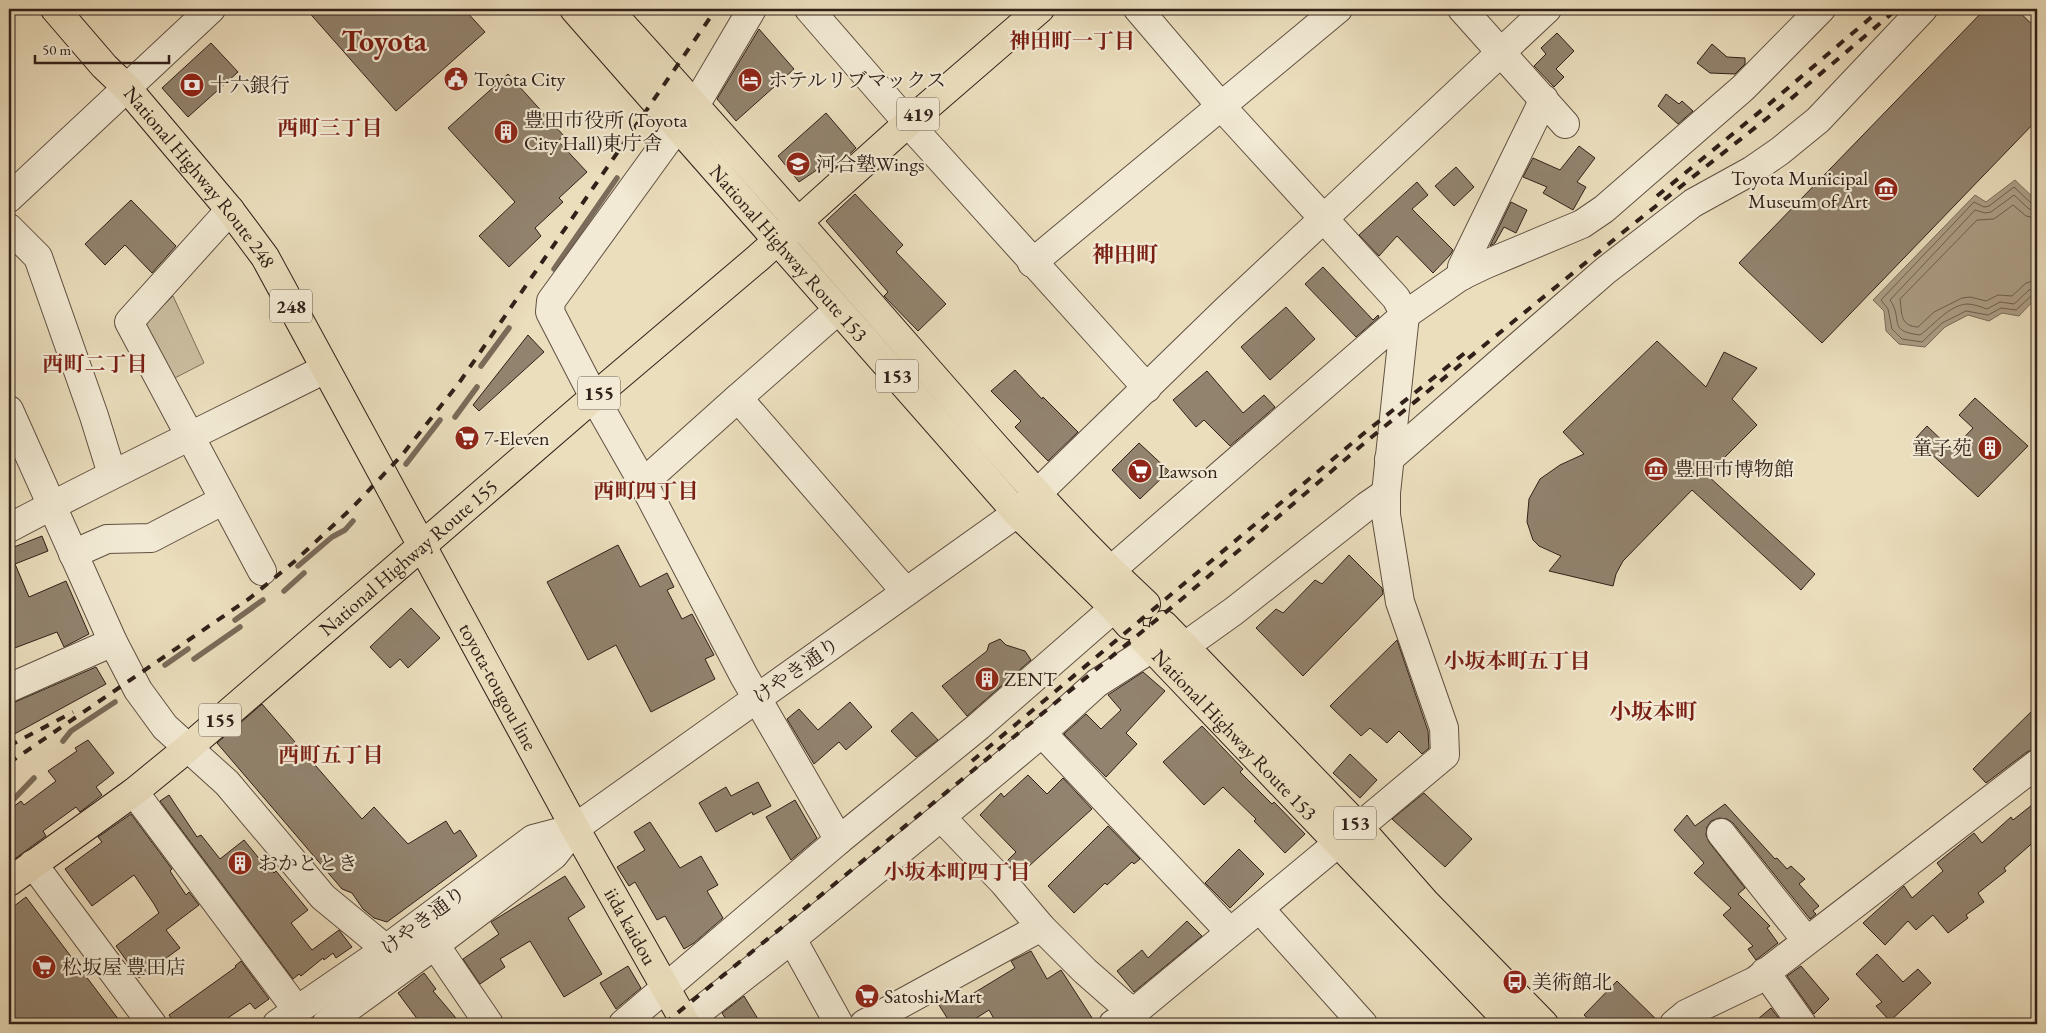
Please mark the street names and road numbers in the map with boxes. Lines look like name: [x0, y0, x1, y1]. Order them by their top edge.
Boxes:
street label: National Highway Route 248: [118, 81, 281, 272]
road number: 419: [897, 98, 939, 130]
street label: National Highway Route 153: [704, 159, 873, 347]
road number: 248: [270, 290, 312, 322]
road number: 153: [876, 360, 918, 392]
road number: 155: [578, 376, 620, 409]
street label: National Highway Route 155: [314, 473, 503, 642]
street label: toyota-tougou line: [453, 618, 544, 755]
street label: けやき通り: [748, 631, 844, 709]
street label: National Highway Route 153: [1147, 643, 1323, 826]
road number: 155: [199, 704, 241, 736]
road number: 153: [1334, 806, 1376, 840]
street label: けやき通り: [375, 880, 471, 960]
street label: iida kaidou: [599, 883, 663, 970]

